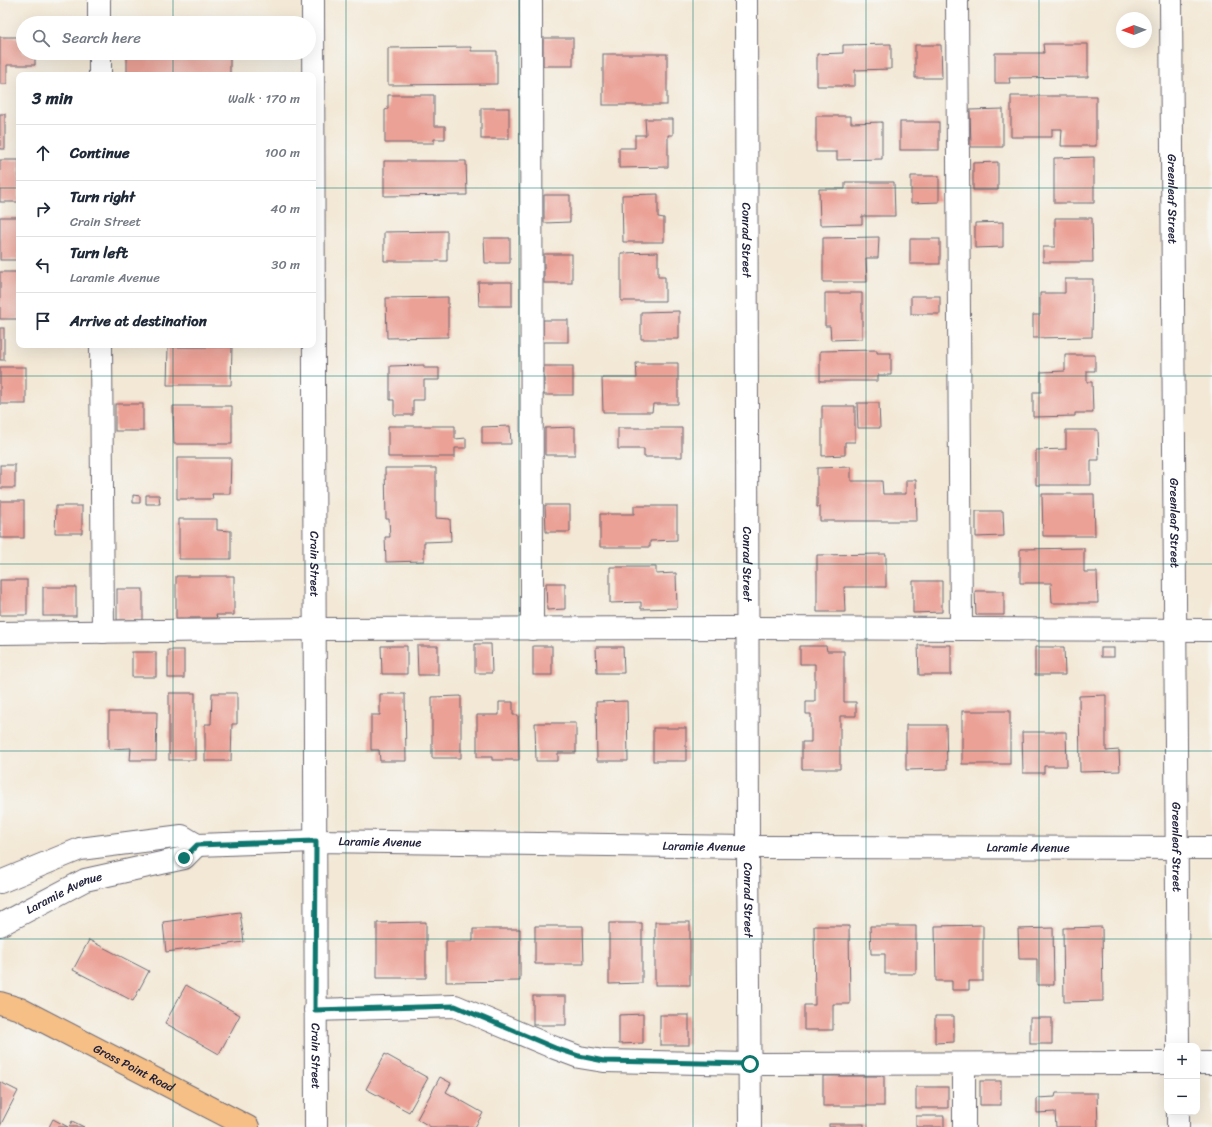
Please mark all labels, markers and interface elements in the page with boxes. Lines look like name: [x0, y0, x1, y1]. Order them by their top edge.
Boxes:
north arrow: [1116, 12, 1152, 48]
search box: [16, 16, 316, 60]
text: Search here: [62, 25, 141, 51]
icon: search: [30, 27, 52, 49]
text: 3 min: [32, 83, 73, 113]
text: Walk · 170 m: [228, 87, 300, 110]
text: Continue: [70, 140, 130, 166]
text: 100 m: [265, 141, 300, 164]
icon: ahead: [32, 142, 54, 164]
street label: Greenleaf Street: [1161, 154, 1184, 244]
text: Turn right: [70, 184, 135, 210]
text: 40 m: [270, 197, 300, 220]
icon: right: [32, 198, 54, 220]
street label: Conrad Street: [735, 202, 758, 279]
text: Crain Street: [70, 210, 141, 233]
text: Turn left: [70, 240, 128, 266]
text: 30 m: [271, 253, 300, 276]
icon: left: [32, 254, 54, 276]
text: Laramie Avenue: [70, 266, 160, 289]
text: Arrive at destination: [70, 308, 207, 334]
icon: arrive: [32, 310, 54, 332]
street label: Greenleaf Street: [1163, 478, 1186, 568]
street label: Conrad Street: [736, 526, 758, 603]
street label: Crain Street: [303, 531, 326, 597]
street label: Greenleaf Street: [1165, 802, 1188, 892]
street label: Laramie Avenue: [338, 830, 422, 853]
street label: Laramie Avenue: [662, 835, 746, 858]
street label: Laramie Avenue: [986, 837, 1070, 859]
route end: [175, 849, 193, 867]
street label: Conrad Street: [737, 862, 760, 939]
street label: Laramie Avenue: [22, 865, 104, 920]
street label: Crain Street: [305, 1023, 327, 1089]
street label: Gross Point Road: [89, 1038, 179, 1098]
map controls: [1164, 1043, 1200, 1115]
button: +: [1164, 1043, 1200, 1079]
route start: [741, 1055, 759, 1073]
button: −: [1164, 1079, 1200, 1115]

